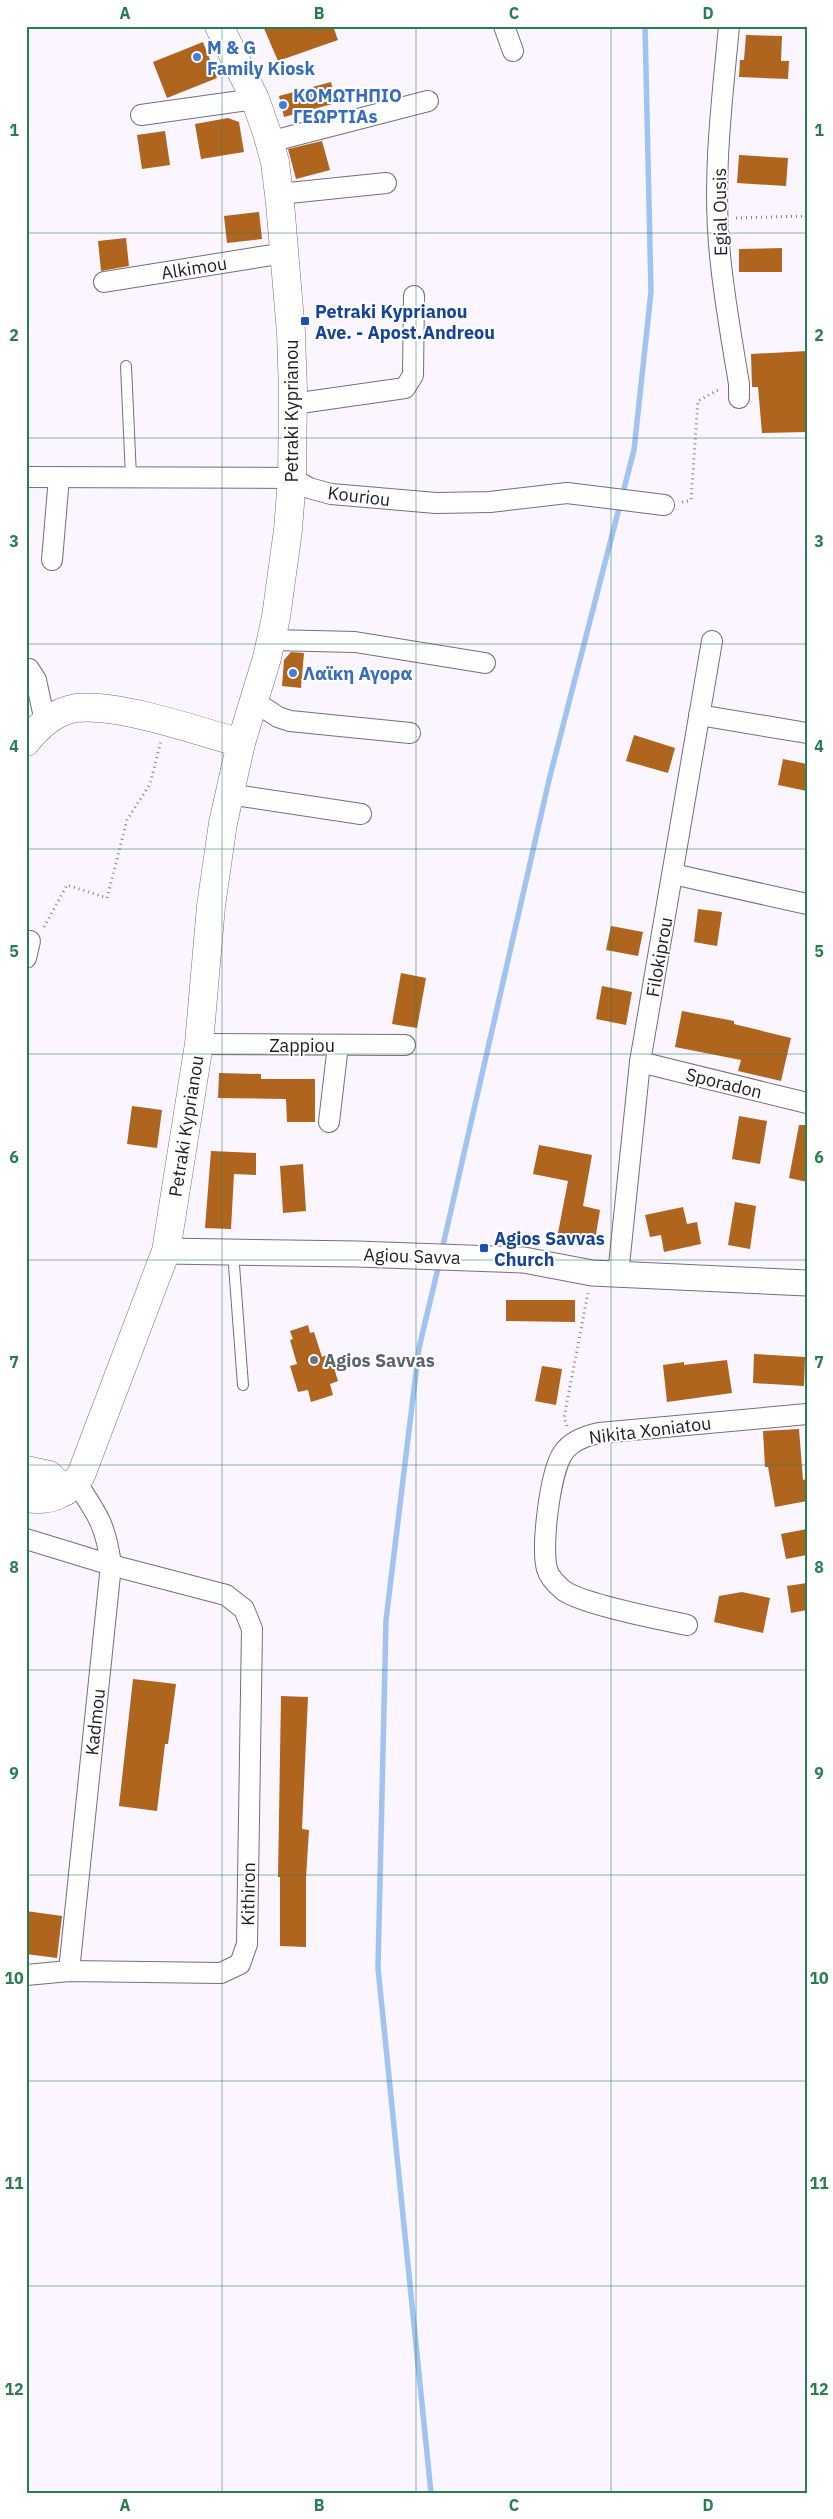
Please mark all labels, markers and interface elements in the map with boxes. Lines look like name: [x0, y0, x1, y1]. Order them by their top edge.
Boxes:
text: A: [120, 3, 131, 23]
text: B: [314, 3, 325, 23]
text: C: [509, 3, 519, 23]
text: D: [702, 3, 714, 23]
place label: M & G Family Kiosk: [207, 36, 315, 80]
marker: M & G Family Kiosk: [191, 51, 203, 63]
place label: ΚΟΜΩΤΗΠΙΟ ΓΕΩΡΤΙΑs: [293, 84, 402, 128]
marker: ΚΟΜΩΤΗΠΙΟ ΓΕΩΡΤΙΑs: [277, 99, 289, 111]
text: 1: [9, 120, 19, 140]
text: 1: [814, 120, 824, 140]
street label: Egial Ousis: [708, 168, 732, 256]
street label: Alkimou: [159, 251, 229, 285]
place label: Petraki Kyprianou Ave. - Apost.Andreou: [315, 300, 495, 344]
marker: Petraki Kyprianou Ave. - Apost.Andreou: [299, 315, 311, 327]
text: 2: [9, 325, 19, 345]
text: 2: [814, 325, 824, 345]
street label: Petraki Kyprianou: [280, 339, 303, 483]
street label: Kouriou: [326, 481, 392, 511]
text: 3: [9, 531, 19, 551]
text: 3: [814, 531, 824, 551]
place label: Λαϊκη Αγορα: [303, 662, 412, 685]
marker: Λαϊκη Αγορα: [287, 667, 299, 679]
text: 4: [9, 736, 19, 756]
text: 4: [814, 736, 824, 756]
street label: Filokiprou: [641, 915, 677, 999]
text: 5: [9, 941, 19, 961]
text: 5: [814, 941, 824, 961]
street label: Zappiou: [269, 1034, 335, 1057]
street label: Petraki Kyprianou: [163, 1054, 209, 1198]
street label: Sporadon: [683, 1062, 765, 1104]
text: 6: [9, 1147, 19, 1167]
text: 6: [814, 1147, 824, 1167]
place label: Agios Savvas Church: [494, 1227, 605, 1271]
marker: Agios Savvas Church: [478, 1242, 490, 1254]
street label: Agiou Savva: [363, 1243, 461, 1269]
place label: Agios Savvas: [324, 1349, 435, 1372]
text: 7: [9, 1352, 19, 1372]
text: 7: [814, 1352, 824, 1372]
marker: Agios Savvas: [308, 1354, 320, 1366]
street label: Nikita Xoniatou: [587, 1411, 713, 1449]
text: 8: [9, 1557, 19, 1577]
text: 8: [814, 1557, 824, 1577]
street label: Kadmou: [80, 1687, 110, 1757]
text: 9: [9, 1763, 19, 1783]
text: 9: [814, 1763, 824, 1783]
street label: Kithiron: [236, 1862, 260, 1926]
text: 10: [4, 1968, 24, 1988]
text: 10: [809, 1968, 829, 1988]
text: 11: [4, 2173, 24, 2193]
text: 11: [809, 2173, 829, 2193]
text: 12: [4, 2379, 24, 2399]
text: 12: [809, 2379, 829, 2399]
text: A: [120, 2495, 131, 2515]
text: B: [314, 2495, 325, 2515]
text: C: [509, 2495, 519, 2515]
text: D: [702, 2495, 714, 2515]

